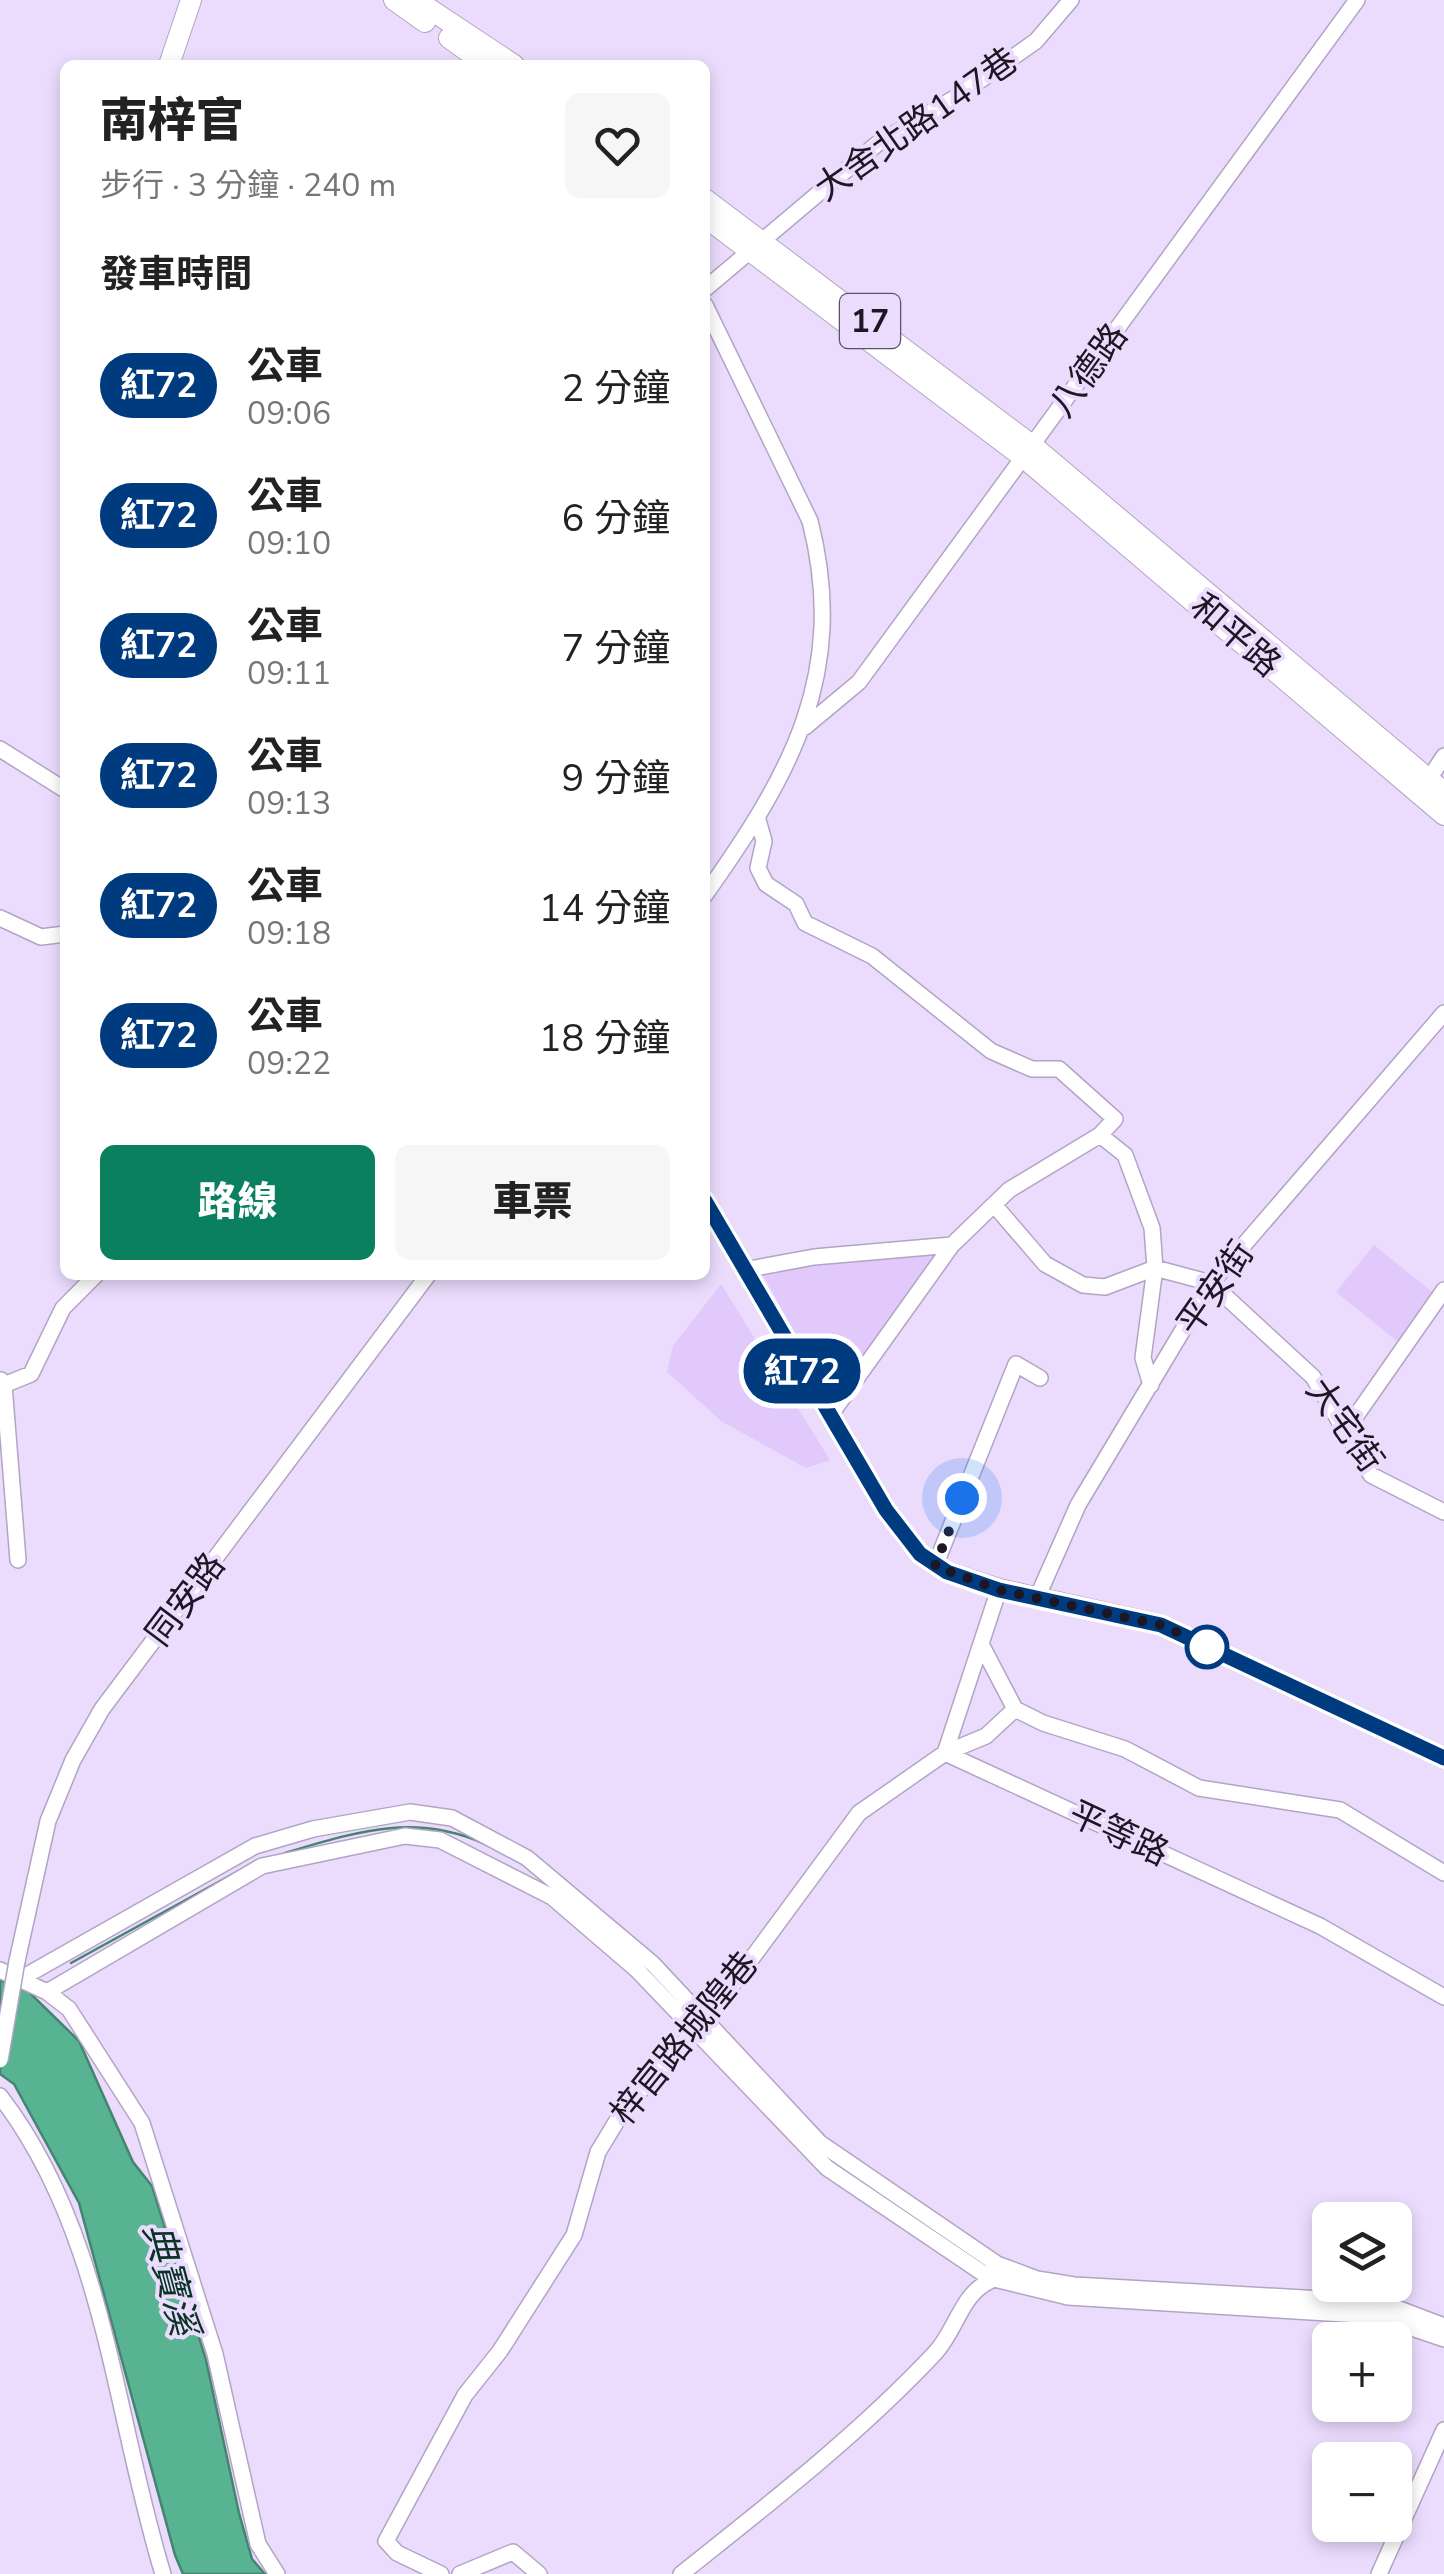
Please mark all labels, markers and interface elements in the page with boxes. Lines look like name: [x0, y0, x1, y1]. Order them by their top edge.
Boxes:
street label: 大舍北路147巷: [805, 37, 1027, 212]
text: 南梓官: [100, 88, 244, 154]
button: heart: [565, 93, 670, 198]
text: 步行 · 3 分鐘 · 240 m: [100, 164, 396, 207]
text: 發車時間: [100, 249, 252, 300]
road number: 17: [840, 294, 900, 348]
street label: 八德路: [1039, 314, 1138, 427]
text: 公車: [247, 341, 323, 392]
text: 紅72: [120, 362, 197, 409]
text: 2 分鐘: [561, 363, 670, 414]
text: 09:06: [247, 392, 331, 435]
text: 公車: [247, 471, 323, 522]
text: 紅72: [120, 492, 197, 539]
text: 6 分鐘: [561, 493, 670, 544]
text: 09:10: [247, 522, 331, 565]
street label: 和平路: [1181, 583, 1291, 688]
text: 公車: [247, 601, 323, 652]
text: 紅72: [120, 622, 197, 669]
text: 7 分鐘: [561, 623, 670, 674]
text: 09:11: [247, 652, 331, 695]
text: 公車: [247, 731, 323, 782]
text: 紅72: [120, 752, 197, 799]
text: 9 分鐘: [561, 753, 670, 804]
text: 09:13: [247, 782, 331, 825]
text: 公車: [247, 861, 323, 912]
text: 紅72: [120, 882, 197, 929]
text: 14 分鐘: [539, 883, 670, 934]
text: 09:18: [247, 912, 331, 955]
text: 公車: [247, 991, 323, 1042]
text: 紅72: [120, 1012, 197, 1059]
text: 18 分鐘: [539, 1013, 670, 1064]
text: 09:22: [247, 1042, 331, 1085]
button: 路線: [100, 1145, 375, 1260]
button: 車票: [395, 1145, 670, 1260]
street label: 平安街: [1166, 1232, 1265, 1345]
line badge: 紅72: [744, 1338, 860, 1404]
text: 紅72: [763, 1348, 841, 1395]
street label: 大宅街: [1295, 1369, 1394, 1482]
your location: [937, 1473, 987, 1523]
street label: 同安路: [135, 1543, 236, 1655]
unlabelled marker: [1186, 1626, 1228, 1668]
street label: 平等路: [1061, 1790, 1176, 1877]
street label: 梓官路城隍巷: [600, 1942, 769, 2135]
map controls: [1312, 2202, 1412, 2542]
button: layers: [1312, 2202, 1412, 2302]
water label: 典寶溪: [131, 2217, 211, 2346]
button: +: [1312, 2322, 1412, 2422]
button: −: [1312, 2442, 1412, 2542]

